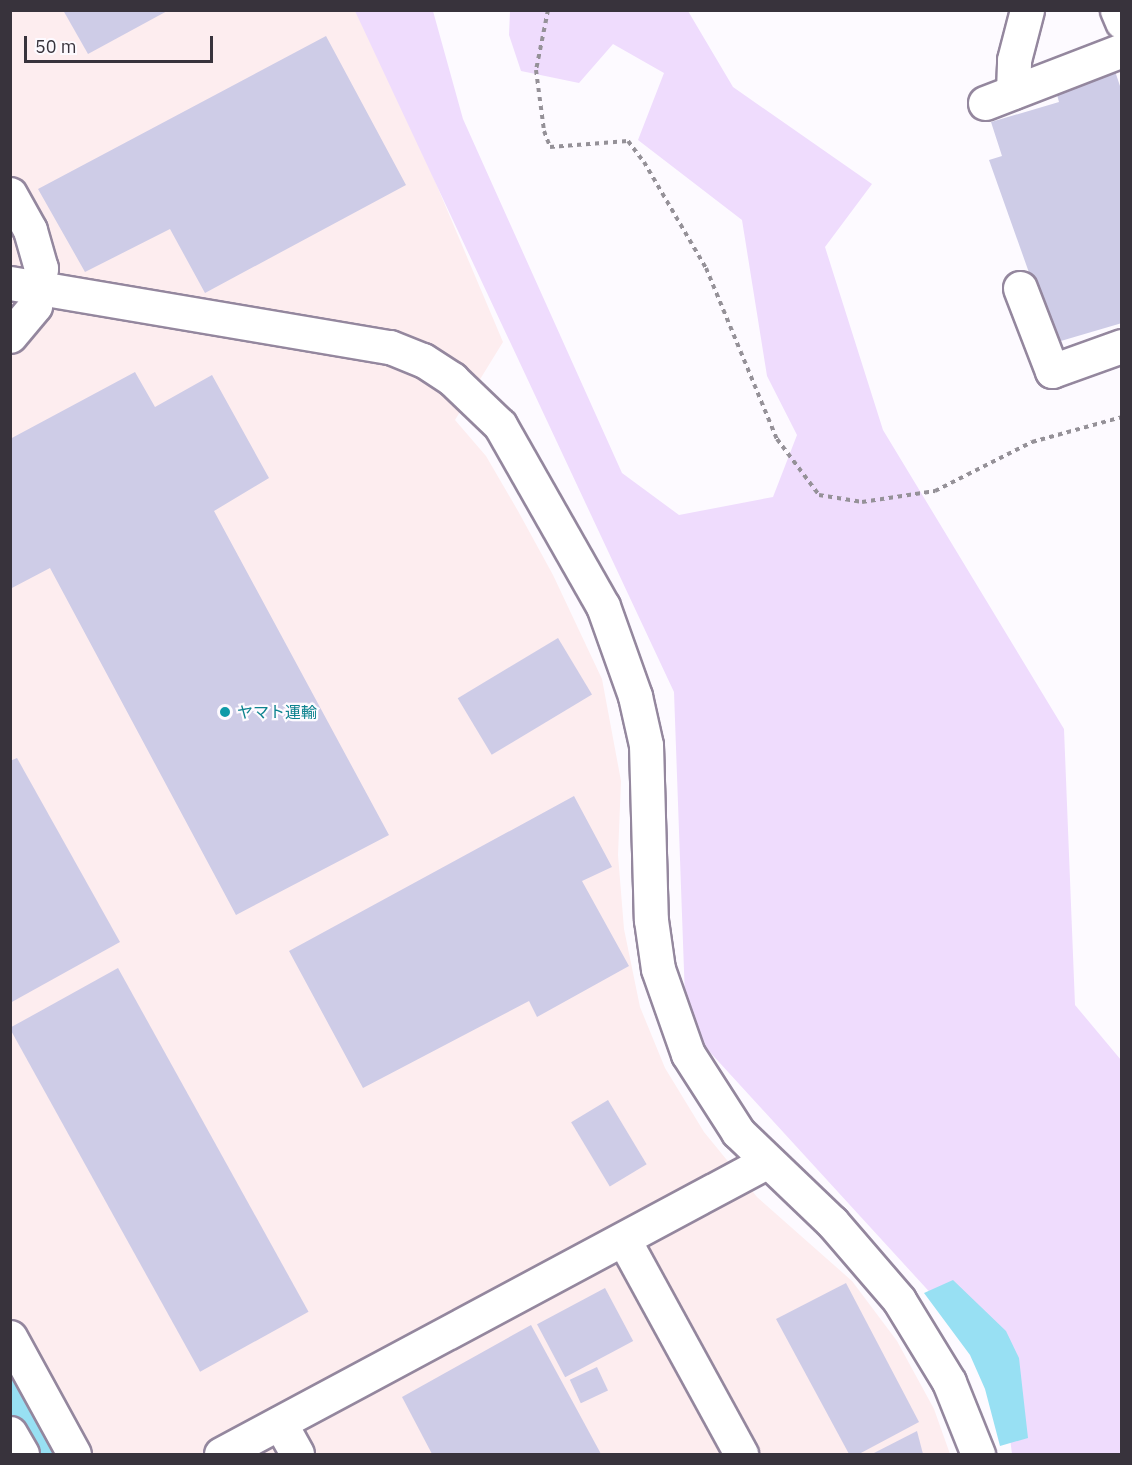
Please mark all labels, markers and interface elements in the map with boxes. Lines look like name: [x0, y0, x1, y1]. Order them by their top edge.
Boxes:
scale bar: [27, 24, 216, 62]
text: 50 m: [35, 35, 77, 58]
place label: ヤマト運輸: [237, 702, 317, 722]
marker: ヤマト運輸: [218, 705, 232, 719]

